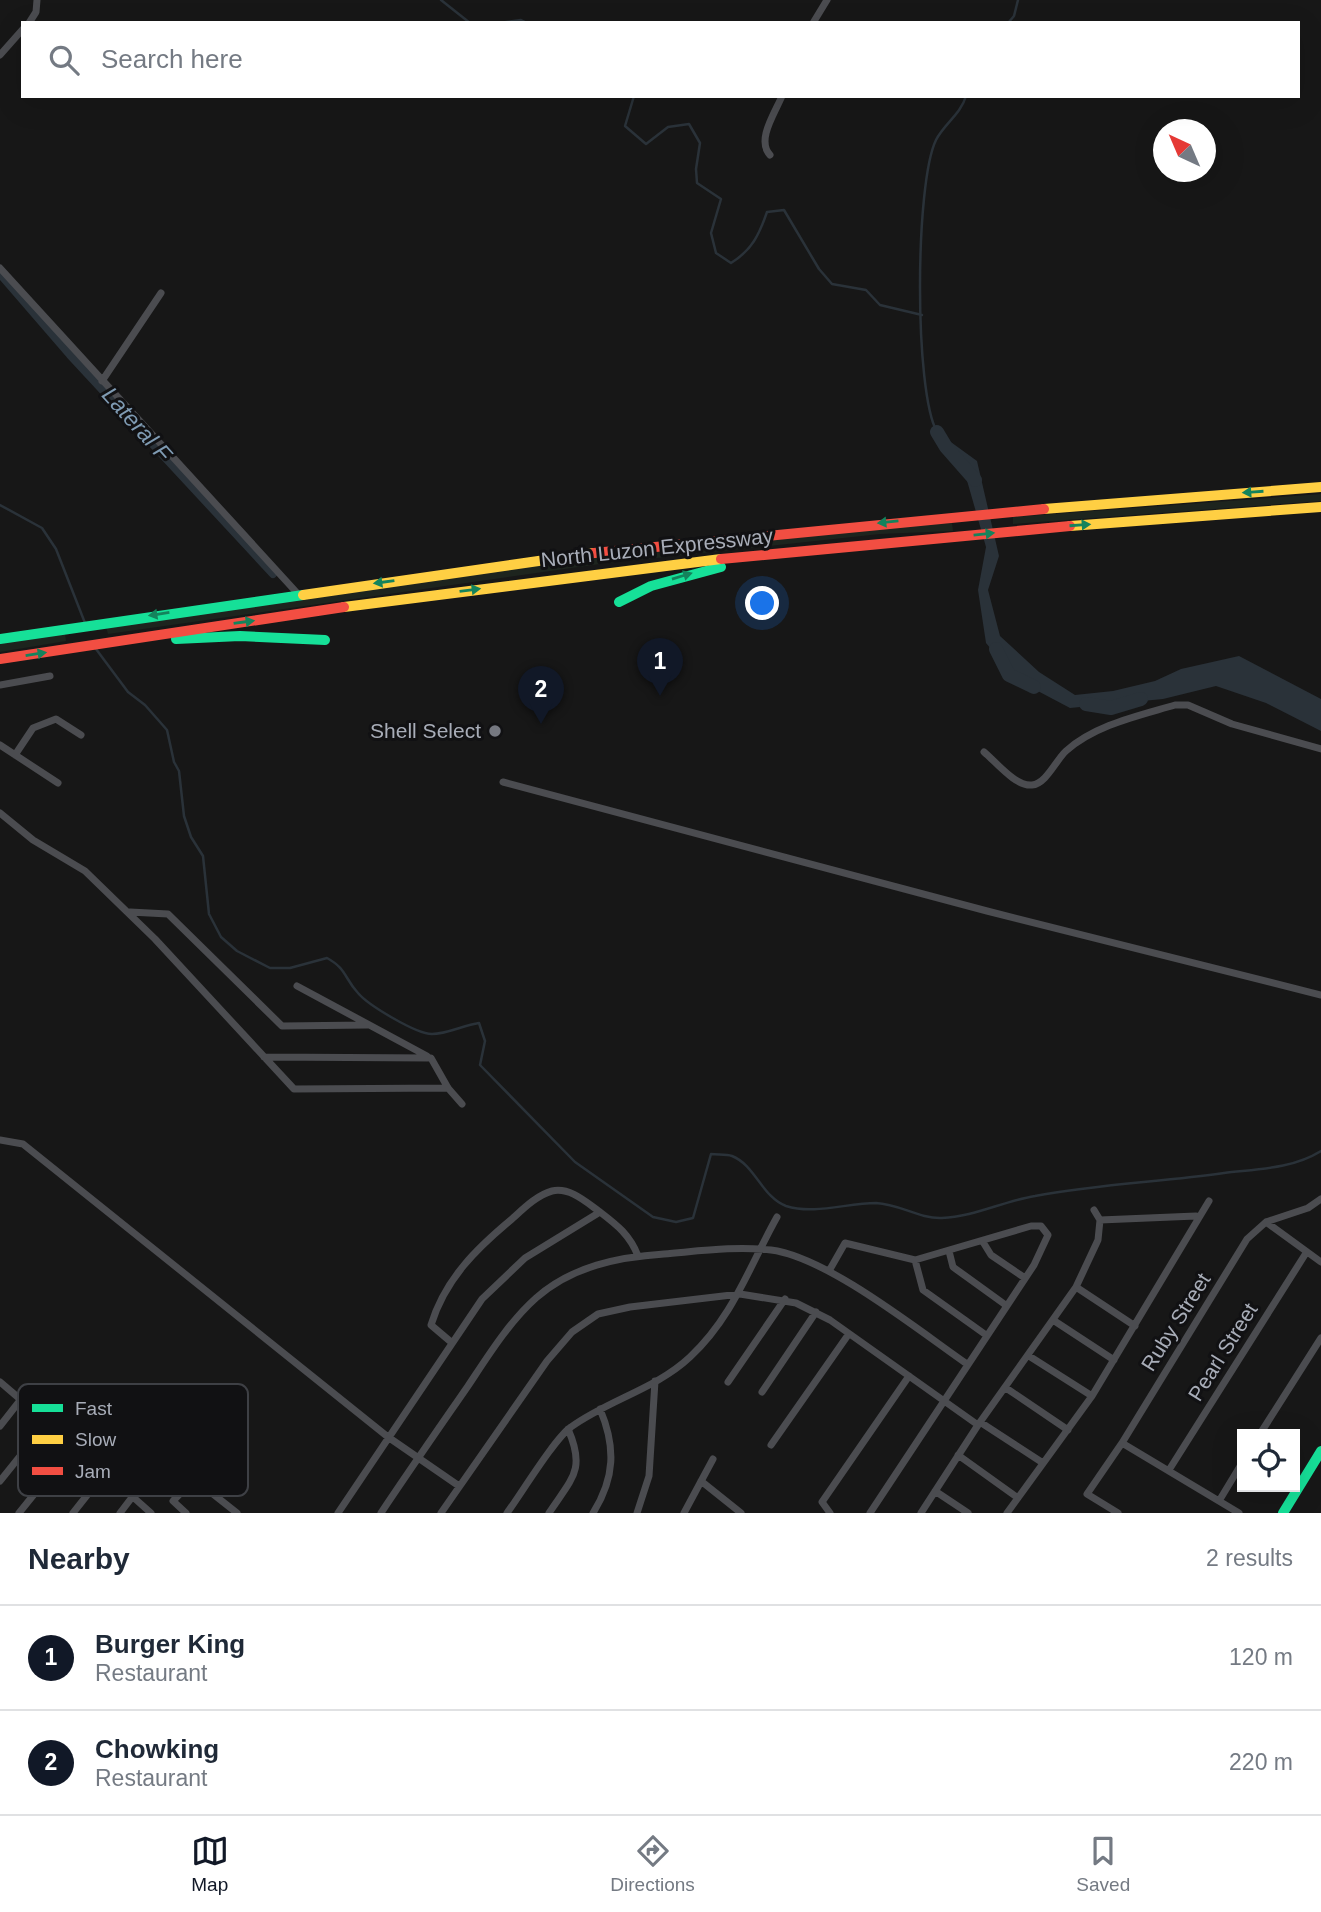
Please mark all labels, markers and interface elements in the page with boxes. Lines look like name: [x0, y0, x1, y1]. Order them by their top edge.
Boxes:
search box: [21, 21, 1300, 98]
icon: search: [45, 41, 83, 79]
text: Search here: [101, 44, 243, 74]
north arrow: [1153, 119, 1216, 182]
water label: Lateral F: [97, 382, 178, 468]
one-way arrow: [1242, 487, 1264, 498]
one-way arrow: [876, 517, 898, 528]
one-way arrow: [1069, 519, 1091, 530]
street label: North Luzon Expressway: [540, 524, 775, 571]
one-way arrow: [973, 528, 995, 539]
one-way arrow: [672, 571, 693, 581]
one-way arrow: [373, 577, 395, 588]
one-way arrow: [459, 584, 481, 595]
your location: [745, 586, 779, 620]
one-way arrow: [148, 609, 170, 620]
one-way arrow: [234, 616, 256, 627]
pin: 1: [637, 638, 683, 696]
one-way arrow: [25, 648, 47, 659]
pin: 2: [518, 666, 564, 724]
place label: Shell Select: [370, 719, 481, 742]
marker: Shell Select: [487, 723, 503, 739]
street label: Ruby Street: [1136, 1268, 1215, 1375]
street label: Pearl Street: [1183, 1298, 1262, 1405]
legend: [18, 1384, 248, 1496]
text: Fast: [75, 1398, 113, 1419]
text: Slow: [75, 1429, 116, 1450]
map controls: [1237, 1429, 1300, 1492]
button: locate: [1237, 1429, 1300, 1492]
text: Jam: [75, 1461, 111, 1482]
text: Nearby: [28, 1542, 130, 1575]
text: 2 results: [1206, 1545, 1293, 1571]
text: Burger King: [95, 1629, 245, 1659]
text: 1: [45, 1644, 57, 1670]
text: 120 m: [1229, 1644, 1293, 1670]
text: Restaurant: [95, 1660, 208, 1686]
text: Chowking: [95, 1734, 219, 1764]
text: 2: [45, 1749, 57, 1775]
text: 220 m: [1229, 1749, 1293, 1775]
text: Restaurant: [95, 1765, 208, 1791]
tab: Map: [191, 1832, 229, 1896]
tab: Directions: [610, 1832, 695, 1896]
tab: Saved: [1076, 1832, 1130, 1896]

